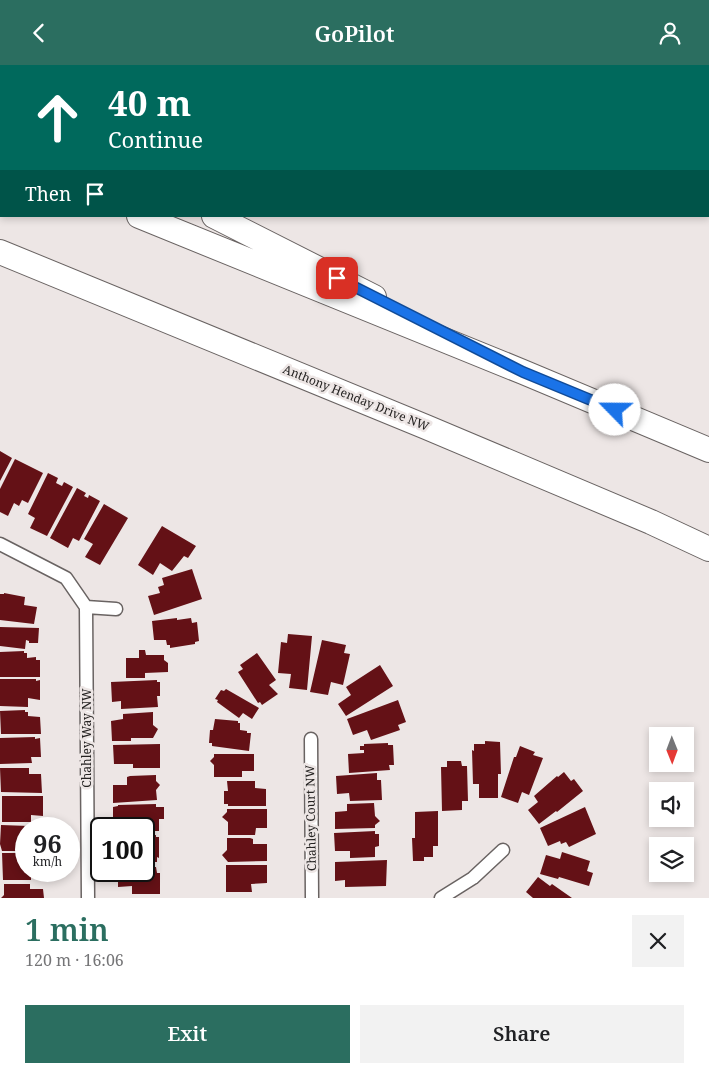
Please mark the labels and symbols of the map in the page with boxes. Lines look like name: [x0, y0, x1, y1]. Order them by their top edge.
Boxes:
pin: [316, 257, 358, 299]
street label: Anthony Henday Drive NW: [281, 360, 432, 435]
position arrow: [588, 383, 640, 435]
street label: Chahley Way NW: [78, 688, 95, 788]
north arrow: [649, 727, 694, 773]
street label: Chahley Court NW: [301, 764, 320, 871]
speed limit sign: 100: [90, 817, 155, 882]

